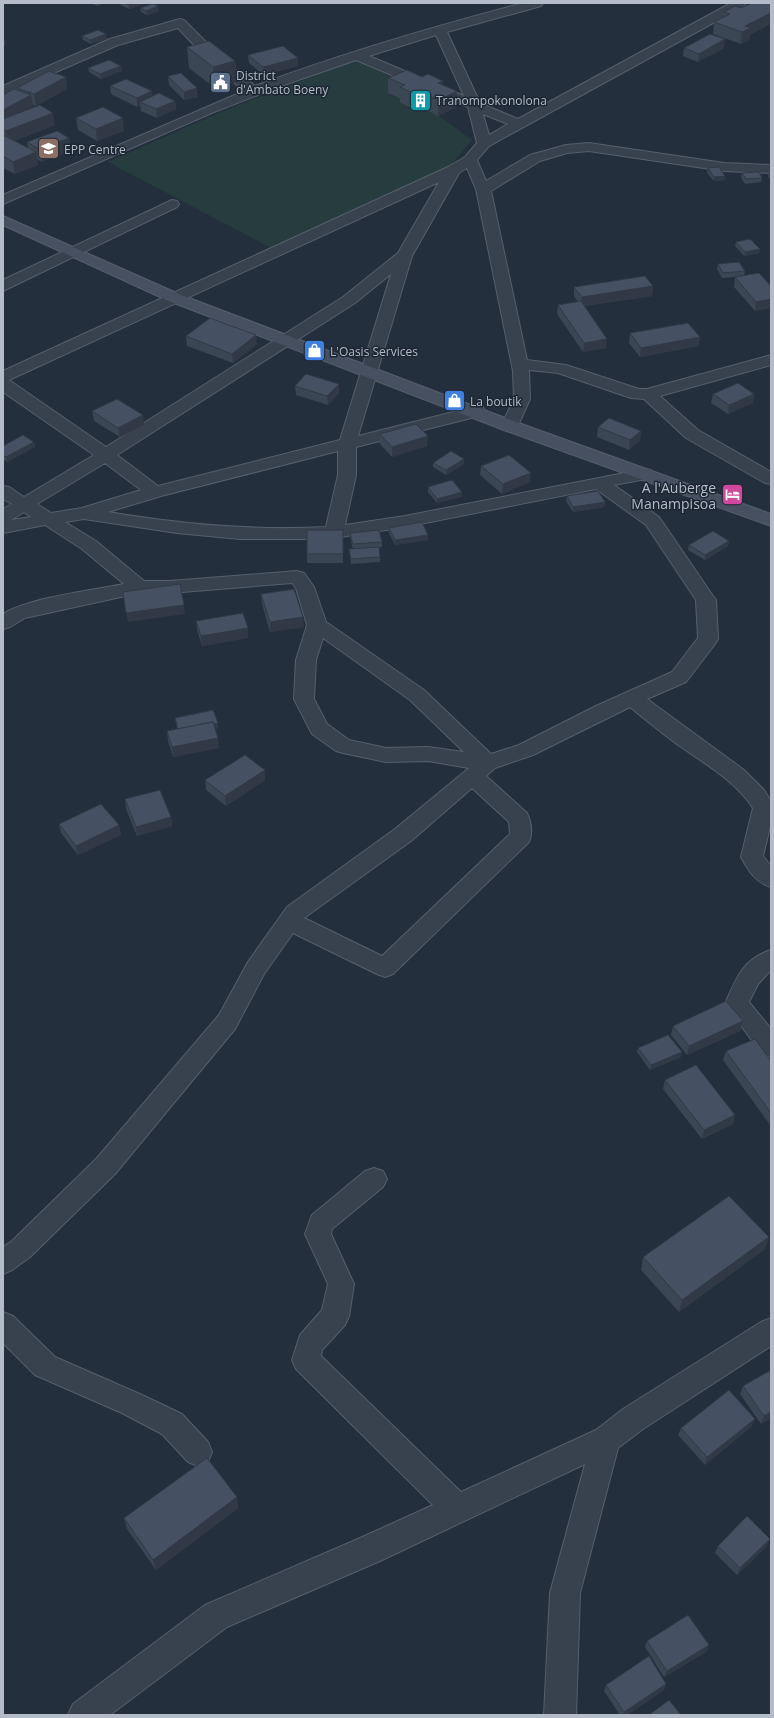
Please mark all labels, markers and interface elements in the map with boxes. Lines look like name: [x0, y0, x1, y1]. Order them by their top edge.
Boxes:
place label: District d'Ambato Boeny: [236, 67, 329, 98]
public building icon: District d'Ambato Boeny: [208, 69, 234, 95]
building icon: Tranompokonolona: [408, 87, 434, 113]
place label: Tranompokonolona: [436, 92, 547, 109]
school or university icon: EPP Centre: [36, 136, 62, 162]
place label: EPP Centre: [64, 141, 126, 158]
shop icon: L'Oasis Services: [301, 338, 327, 364]
place label: L'Oasis Services: [330, 343, 418, 360]
shop icon: La boutik: [441, 388, 467, 414]
place label: La boutik: [470, 393, 522, 410]
place label: A l'Auberge Manampisoa: [631, 478, 716, 513]
hotel icon: A l'Auberge Manampisoa: [719, 482, 745, 508]

